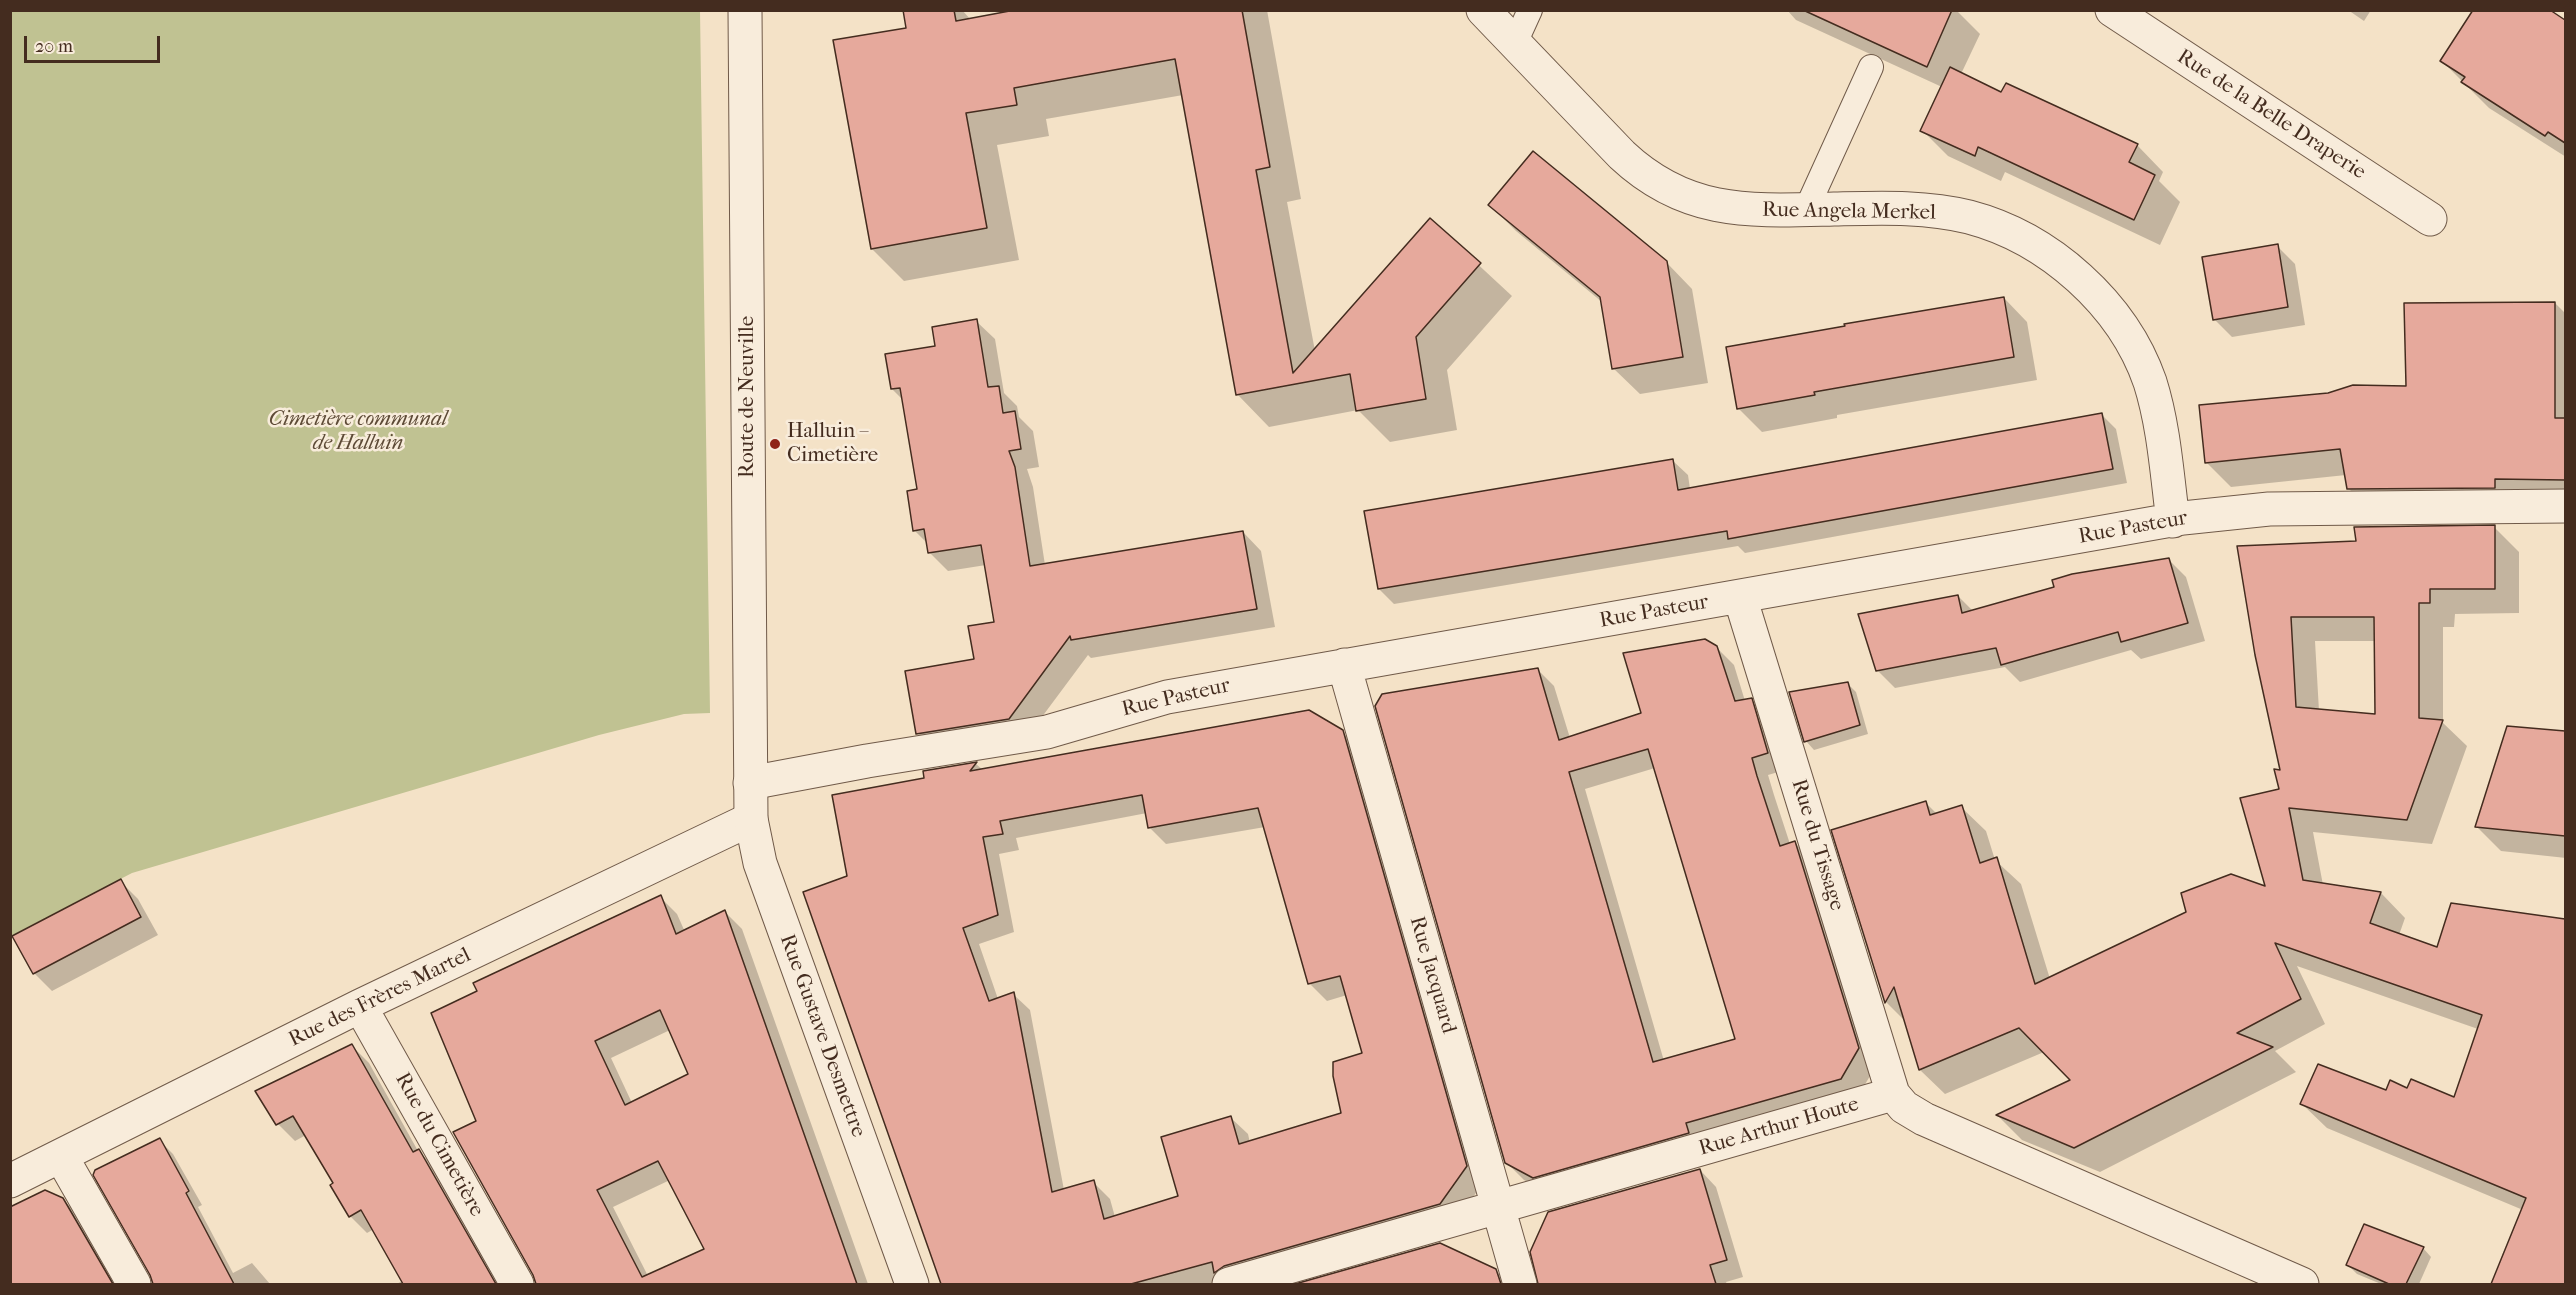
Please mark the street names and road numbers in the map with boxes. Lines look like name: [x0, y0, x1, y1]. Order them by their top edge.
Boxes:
street label: Rue de la Belle Draperie: [2172, 45, 2370, 185]
street label: Rue Angela Merkel: [1762, 198, 1936, 226]
street label: Route de Neuville: [735, 316, 761, 478]
street label: Rue Pasteur: [2077, 506, 2189, 550]
street label: Rue Pasteur: [1598, 590, 1710, 634]
street label: Rue Pasteur: [1120, 673, 1232, 723]
street label: Rue du Tissage: [1785, 776, 1849, 914]
street label: Rue Jacquard: [1403, 914, 1461, 1036]
street label: Rue Gustave Desmettre: [774, 931, 870, 1141]
street label: Rue des Frères Martel: [285, 943, 475, 1053]
street label: Rue du Cimetière: [389, 1069, 489, 1221]
street label: Rue Arthur Houte: [1696, 1092, 1862, 1162]

